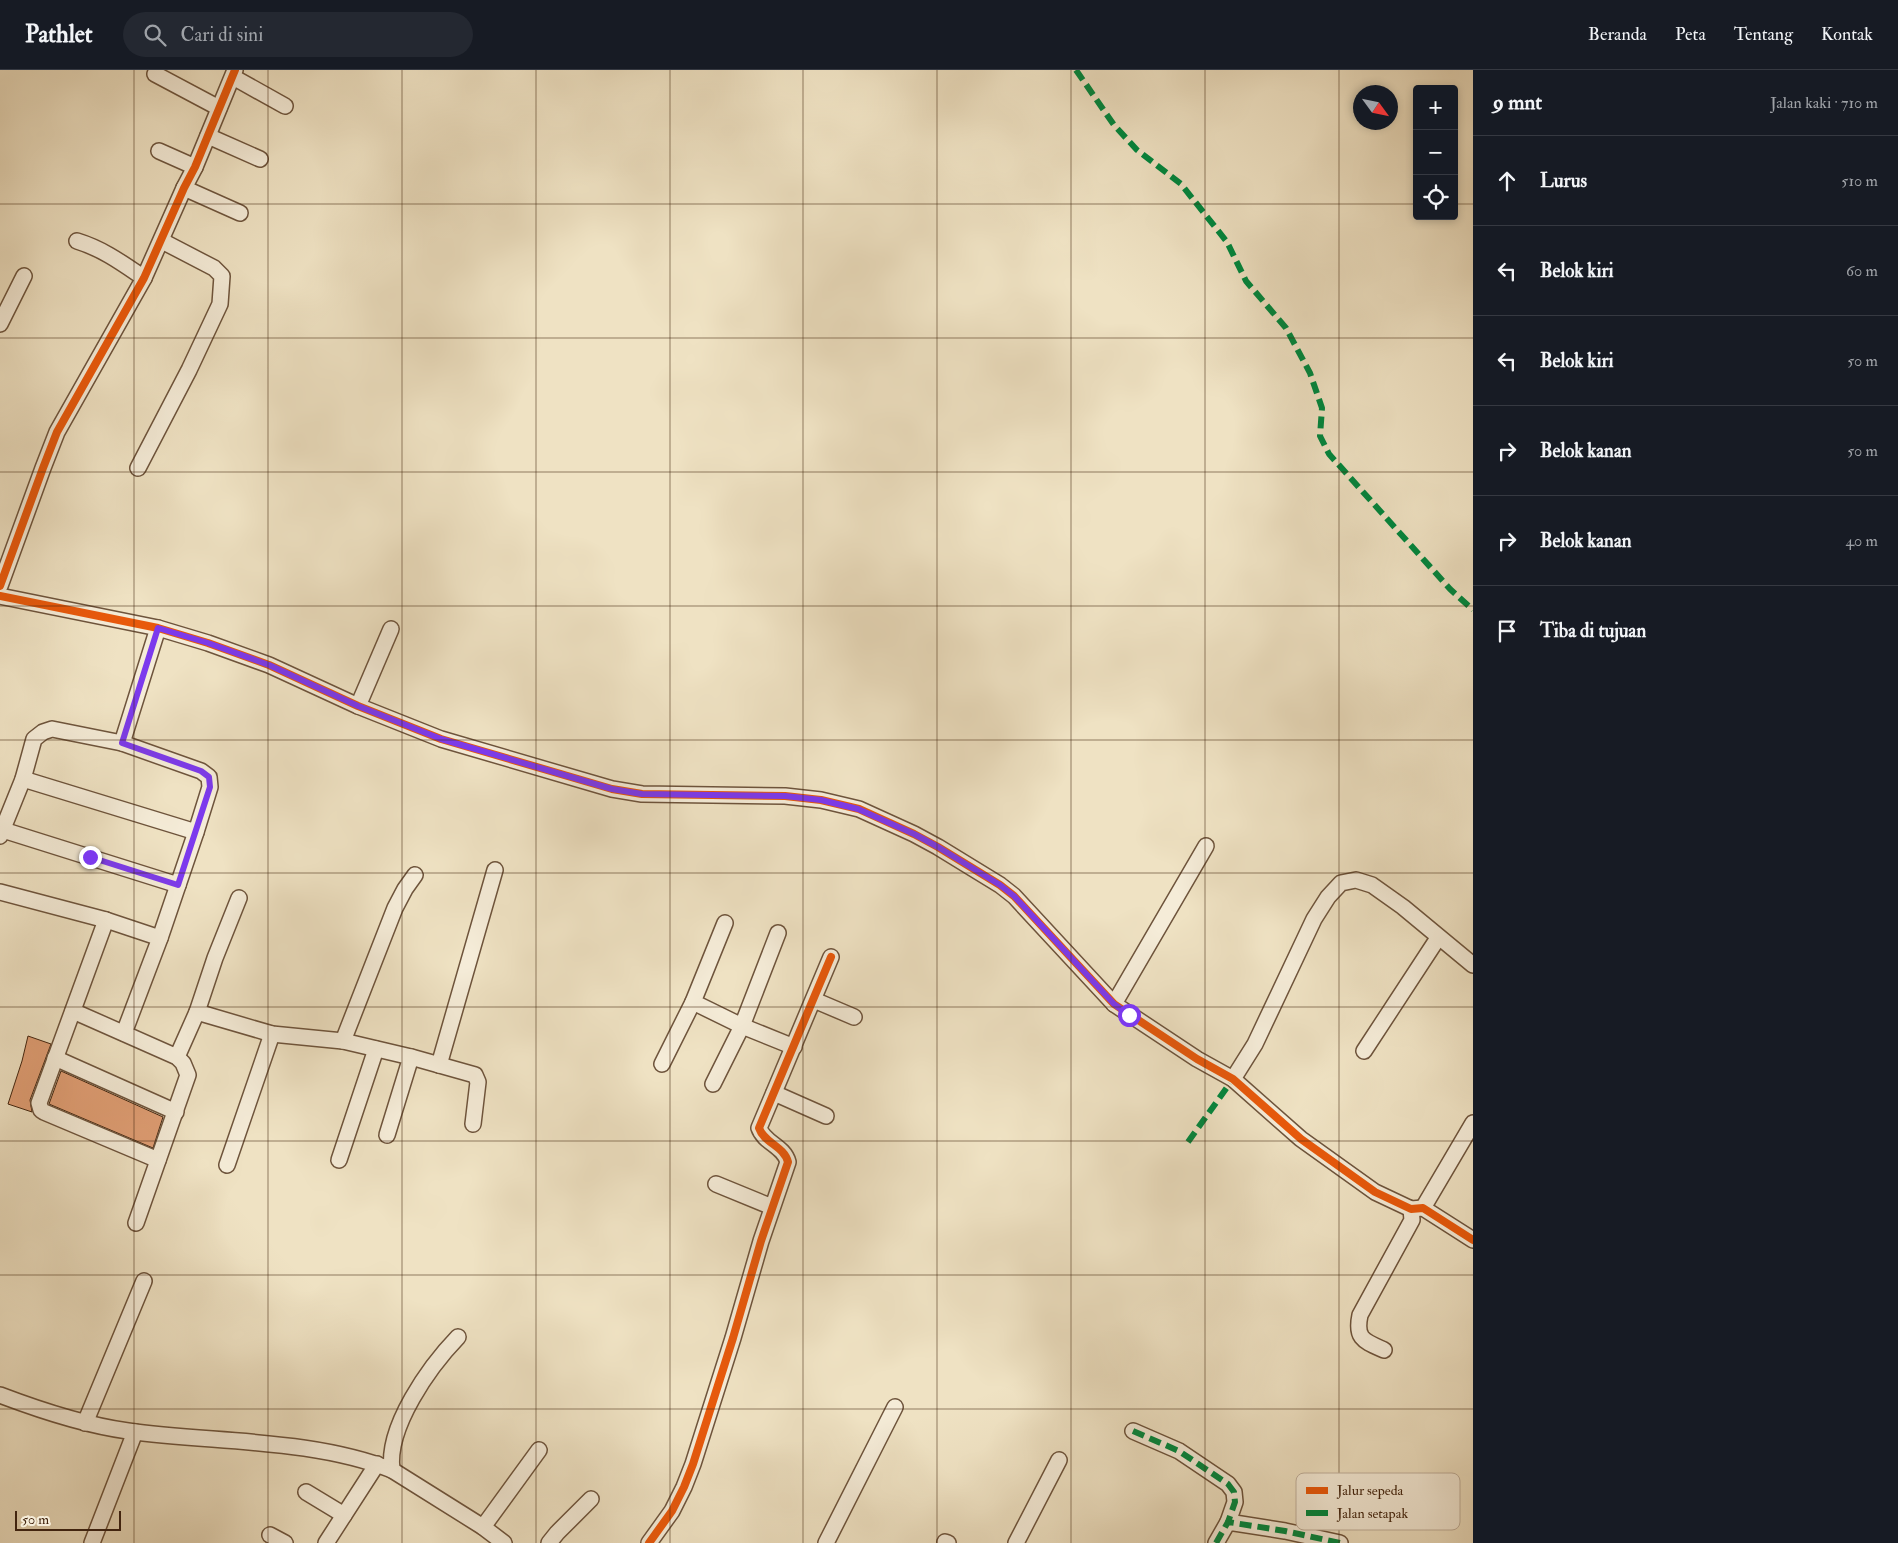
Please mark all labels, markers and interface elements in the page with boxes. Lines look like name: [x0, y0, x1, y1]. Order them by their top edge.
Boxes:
search box: [123, 12, 473, 57]
text: Pathlet: [25, 19, 93, 50]
icon: search: [141, 21, 169, 49]
text: Cari di sini: [181, 23, 263, 47]
text: Beranda: [1588, 23, 1647, 46]
text: Peta: [1675, 23, 1706, 46]
text: Tentang: [1734, 23, 1793, 46]
text: Kontak: [1821, 23, 1873, 46]
north arrow: [1353, 85, 1398, 130]
map controls: [1413, 85, 1458, 220]
button: +: [1413, 85, 1458, 130]
text: 9 mnt: [1493, 89, 1542, 116]
text: Jalan kaki · 710 m: [1770, 93, 1878, 113]
button: −: [1413, 130, 1458, 175]
icon: ahead: [1493, 167, 1521, 195]
text: Lurus: [1540, 169, 1587, 193]
text: 510 m: [1841, 171, 1878, 191]
button: locate: [1413, 175, 1458, 220]
icon: left: [1493, 257, 1521, 285]
text: Belok kiri: [1540, 259, 1614, 283]
text: 60 m: [1846, 261, 1878, 281]
icon: left: [1493, 347, 1521, 375]
text: Belok kiri: [1540, 349, 1614, 373]
text: 50 m: [1847, 351, 1878, 371]
icon: right: [1493, 437, 1521, 465]
text: Belok kanan: [1540, 439, 1631, 463]
text: 50 m: [1847, 441, 1878, 461]
icon: right: [1493, 527, 1521, 555]
text: Belok kanan: [1540, 529, 1631, 553]
text: 40 m: [1845, 531, 1878, 551]
icon: arrive: [1493, 617, 1521, 645]
text: Tiba di tujuan: [1540, 619, 1646, 643]
route end: [79, 846, 102, 869]
route start: [1118, 1004, 1141, 1027]
legend: [1296, 1473, 1460, 1530]
text: Jalur sepeda: [1336, 1482, 1404, 1500]
text: Jalan setapak: [1336, 1505, 1408, 1523]
scale bar: [15, 1508, 121, 1531]
text: 50 m: [22, 1511, 49, 1528]

